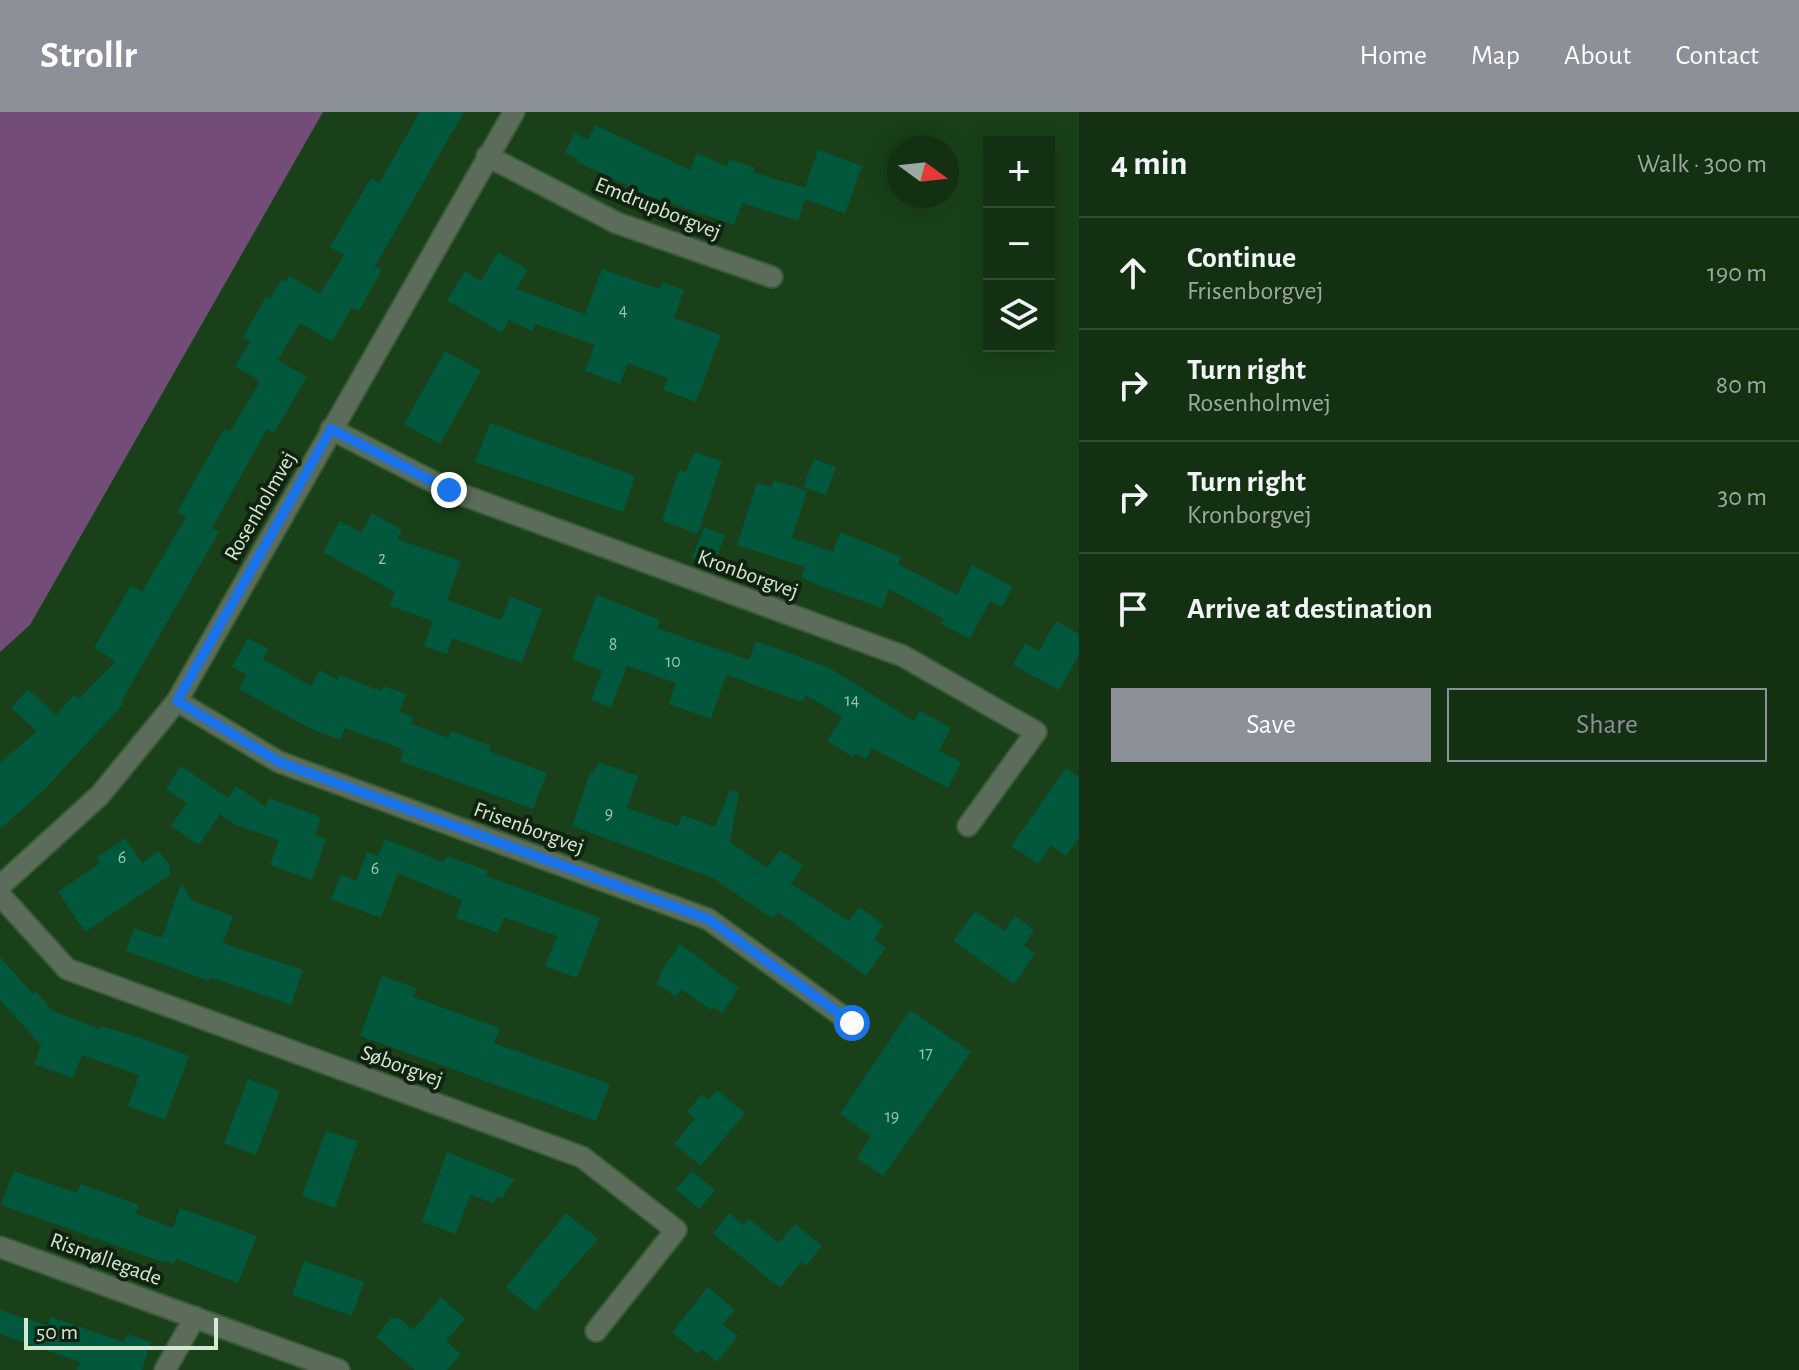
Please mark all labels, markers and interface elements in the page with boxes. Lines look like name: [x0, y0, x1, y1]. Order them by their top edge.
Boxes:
text: Strollr: [40, 37, 137, 75]
text: Home: [1360, 42, 1427, 70]
text: Map: [1471, 42, 1520, 70]
text: About: [1564, 42, 1632, 70]
text: Contact: [1676, 42, 1759, 70]
north arrow: [887, 136, 959, 208]
map controls: [983, 136, 1055, 352]
button: +: [983, 136, 1055, 208]
text: 4 min: [1111, 147, 1188, 181]
text: Walk · 300 m: [1637, 151, 1767, 177]
street label: Emdrupborgvej: [592, 173, 724, 243]
button: −: [983, 208, 1055, 280]
text: Continue: [1187, 243, 1296, 273]
icon: ahead: [1111, 251, 1155, 295]
text: 190 m: [1707, 260, 1767, 286]
text: Frisenborgvej: [1187, 278, 1323, 304]
button: layers: [983, 280, 1055, 352]
house number: 4: [619, 302, 628, 320]
text: Turn right: [1187, 355, 1306, 385]
icon: right: [1111, 363, 1155, 407]
text: 80 m: [1716, 372, 1767, 398]
text: Rosenholmvej: [1187, 390, 1331, 416]
street label: Rosenholmvej: [220, 448, 300, 564]
text: Turn right: [1187, 467, 1306, 497]
route end: [431, 472, 467, 508]
icon: right: [1111, 475, 1155, 519]
text: 30 m: [1717, 484, 1767, 510]
text: Kronborgvej: [1187, 502, 1312, 528]
street label: Kronborgvej: [695, 546, 801, 602]
house number: 2: [378, 550, 386, 568]
icon: arrive: [1111, 587, 1155, 631]
text: Arrive at destination: [1187, 594, 1433, 624]
house number: 8: [609, 636, 617, 654]
house number: 10: [665, 653, 681, 671]
button: Save: [1111, 688, 1431, 762]
button: Share: [1447, 688, 1767, 762]
house number: 14: [845, 692, 860, 710]
street label: Frisenborgvej: [471, 798, 587, 858]
house number: 9: [605, 805, 613, 823]
house number: 6: [118, 849, 126, 867]
house number: 6: [371, 860, 379, 878]
route start: [834, 1005, 870, 1041]
street label: Søborgvej: [358, 1041, 446, 1091]
house number: 17: [919, 1045, 933, 1063]
house number: 19: [885, 1108, 899, 1126]
street label: Rismøllegade: [47, 1229, 165, 1289]
scale bar: [24, 1314, 218, 1350]
text: 50 m: [36, 1321, 78, 1343]

